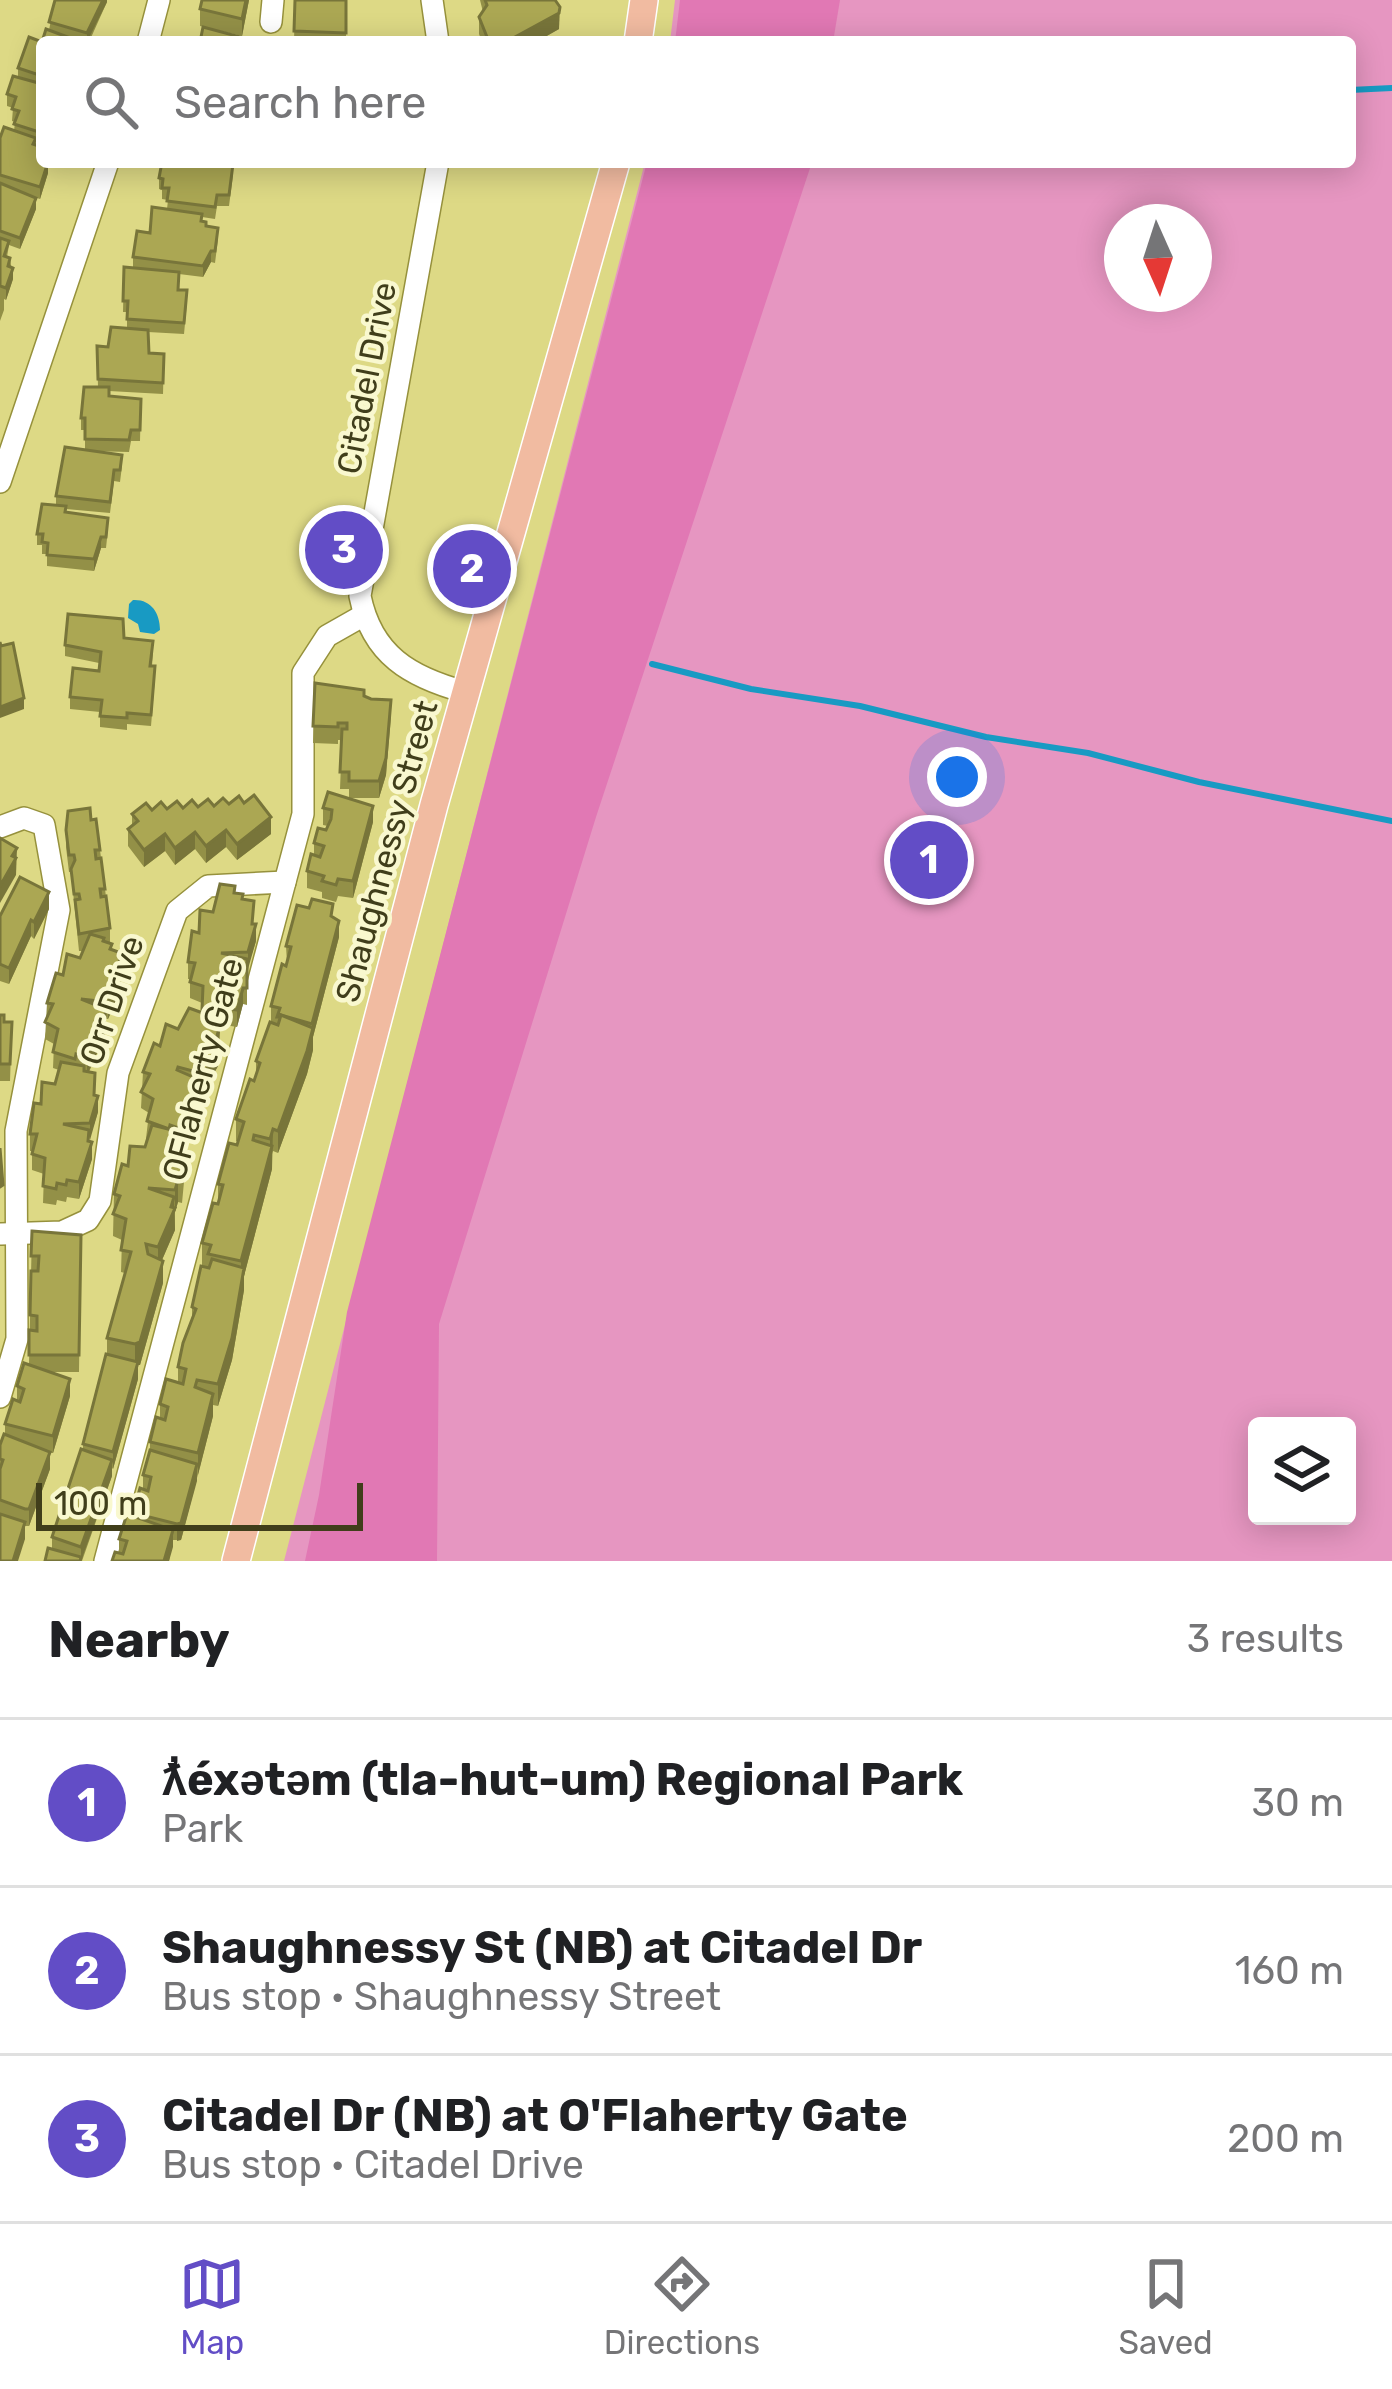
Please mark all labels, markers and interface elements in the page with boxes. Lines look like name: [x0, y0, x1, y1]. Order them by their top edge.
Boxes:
search box: [36, 36, 1356, 168]
icon: search: [78, 69, 144, 135]
text: Search here: [174, 76, 426, 129]
north arrow: [1104, 204, 1212, 312]
street label: Citadel Drive: [329, 279, 404, 477]
pin: 3: [305, 505, 383, 595]
pin: 2: [433, 524, 511, 614]
street label: Shaughnessy Street: [327, 696, 446, 1006]
your location: [927, 747, 987, 807]
pin: 1: [890, 815, 968, 905]
street label: Orr Drive: [71, 930, 152, 1070]
street label: OFlaherty Gate: [154, 953, 251, 1185]
map controls: [1248, 1417, 1356, 1525]
button: layers: [1248, 1417, 1356, 1525]
scale bar: [36, 1477, 363, 1530]
text: 100 m: [54, 1484, 147, 1523]
text: Nearby: [48, 1609, 230, 1670]
text: 3 results: [1187, 1616, 1344, 1662]
text: ƛ̓éxətəm (tla-hut-um) Regional Park: [162, 1753, 963, 1806]
text: 1: [77, 1780, 97, 1826]
text: 30 m: [1252, 1780, 1344, 1826]
text: Park: [162, 1806, 243, 1852]
text: Shaughnessy St (NB) at Citadel Dr: [162, 1921, 922, 1974]
text: 2: [74, 1948, 100, 1994]
text: 160 m: [1235, 1948, 1344, 1994]
text: Bus stop · Shaughnessy Street: [162, 1974, 721, 2020]
text: Citadel Dr (NB) at O'Flaherty Gate: [162, 2089, 908, 2142]
text: 3: [74, 2116, 100, 2162]
text: 200 m: [1227, 2116, 1344, 2162]
text: Bus stop · Citadel Drive: [162, 2142, 584, 2188]
tab: Map: [179, 2251, 245, 2362]
tab: Directions: [604, 2251, 760, 2362]
tab: Saved: [1119, 2251, 1213, 2362]

